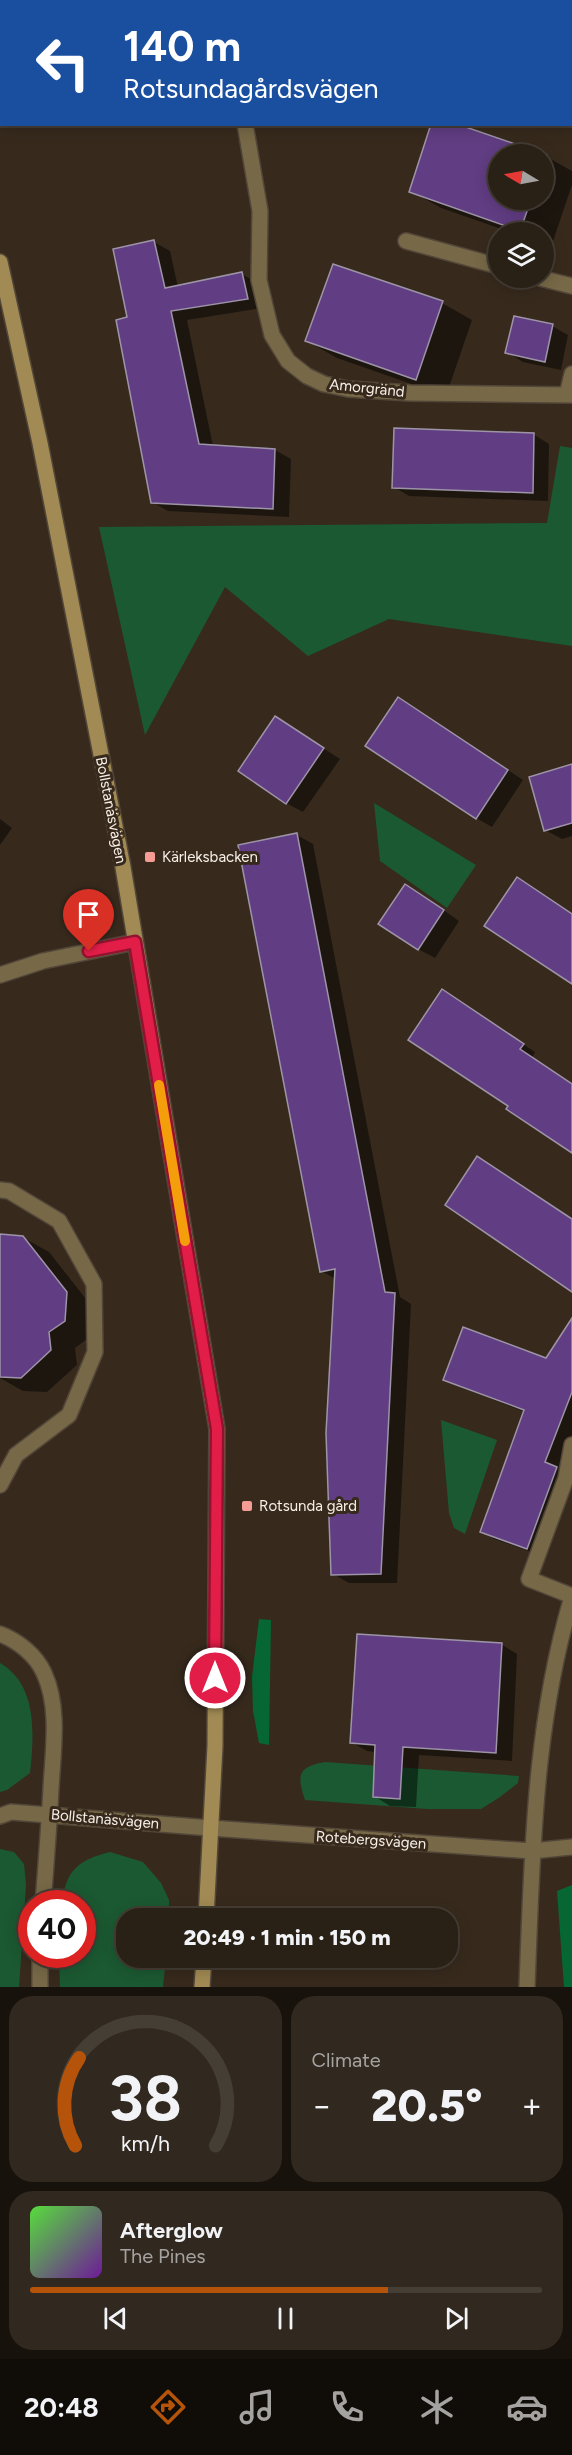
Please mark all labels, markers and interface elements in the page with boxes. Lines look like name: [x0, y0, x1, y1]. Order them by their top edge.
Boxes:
text: 140 m: [123, 21, 241, 72]
icon: left: [24, 24, 102, 102]
text: Rotsundagårdsvägen: [123, 72, 379, 105]
north arrow: [488, 144, 554, 210]
map controls: [488, 144, 554, 288]
button: layers: [488, 222, 554, 288]
street label: Amorgränd: [329, 375, 405, 401]
street label: Bollstanäsvägen: [92, 755, 130, 865]
place label: Kärleksbacken: [162, 848, 258, 866]
marker: Kärleksbacken: [143, 850, 157, 864]
pin: [63, 889, 114, 951]
icon: arrive: [72, 898, 105, 931]
place label: Rotsunda gård: [259, 1497, 357, 1515]
marker: Rotsunda gård: [240, 1499, 254, 1513]
position arrow: [183, 1646, 247, 1710]
street label: Bollstanäsvägen: [50, 1805, 160, 1833]
street label: Rotebergsvägen: [315, 1827, 427, 1853]
speed limit sign: 40: [18, 1890, 96, 1968]
text: 20:49 · 1 min · 150 m: [183, 1924, 391, 1951]
text: Climate: [312, 2048, 381, 2072]
text: 38: [109, 2061, 182, 2136]
text: 20.5°: [371, 2078, 482, 2132]
text: −: [312, 2086, 332, 2125]
text: +: [521, 2086, 542, 2125]
text: km/h: [121, 2131, 170, 2156]
text: Afterglow: [120, 2217, 223, 2244]
text: The Pines: [120, 2244, 206, 2268]
icon: previous: [99, 2302, 132, 2335]
icon: pause: [269, 2302, 302, 2335]
icon: next: [440, 2302, 473, 2335]
icon: directions: [147, 2386, 189, 2428]
icon: music: [236, 2386, 278, 2428]
icon: phone: [326, 2386, 368, 2428]
icon: climate: [416, 2386, 458, 2428]
icon: car: [506, 2386, 548, 2428]
text: 20:48: [24, 2391, 99, 2424]

